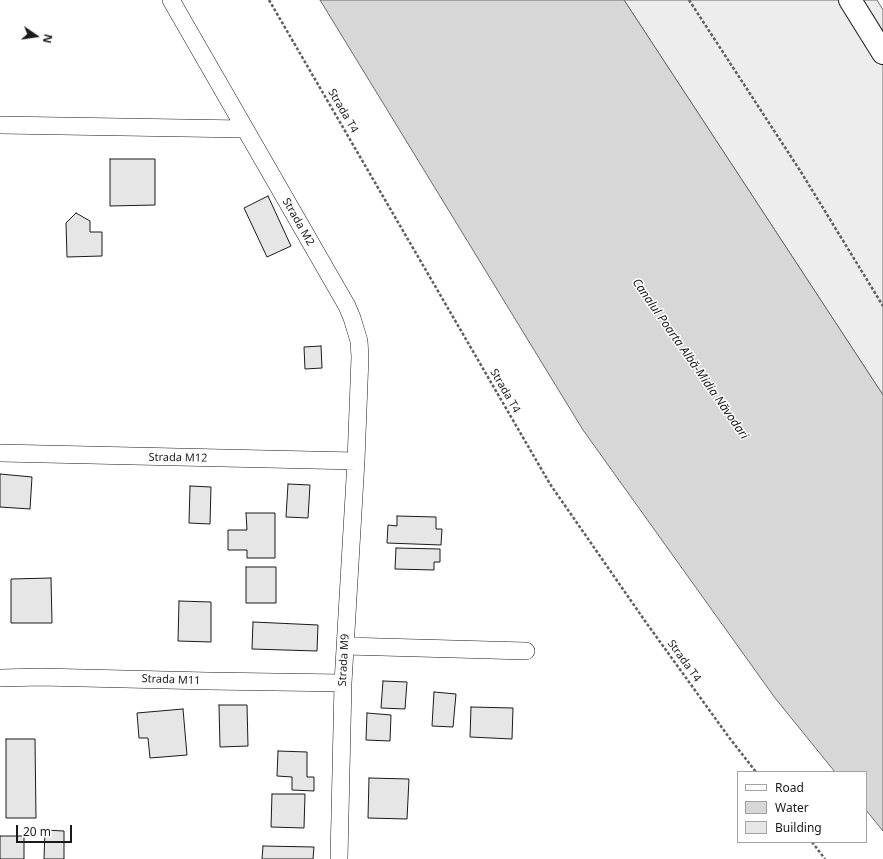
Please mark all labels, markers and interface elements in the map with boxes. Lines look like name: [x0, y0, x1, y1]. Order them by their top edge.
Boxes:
north arrow: [16, 16, 56, 56]
text: N: [40, 33, 56, 45]
street label: Strada T4: [325, 87, 361, 135]
street label: Strada M2: [279, 196, 317, 248]
water label: Canalul Poarta Albă-Midia Năvodari: [629, 276, 751, 442]
street label: Strada T4: [487, 367, 523, 415]
street label: Strada M12: [148, 451, 208, 465]
street label: Strada M9: [336, 633, 352, 687]
street label: Strada T4: [664, 637, 704, 685]
street label: Strada M11: [141, 672, 201, 688]
legend: [737, 771, 867, 843]
text: Road: [775, 779, 804, 796]
text: Water: [775, 799, 809, 816]
scale bar: [18, 817, 74, 843]
text: Building: [775, 819, 822, 836]
text: 20 m: [23, 823, 51, 840]

